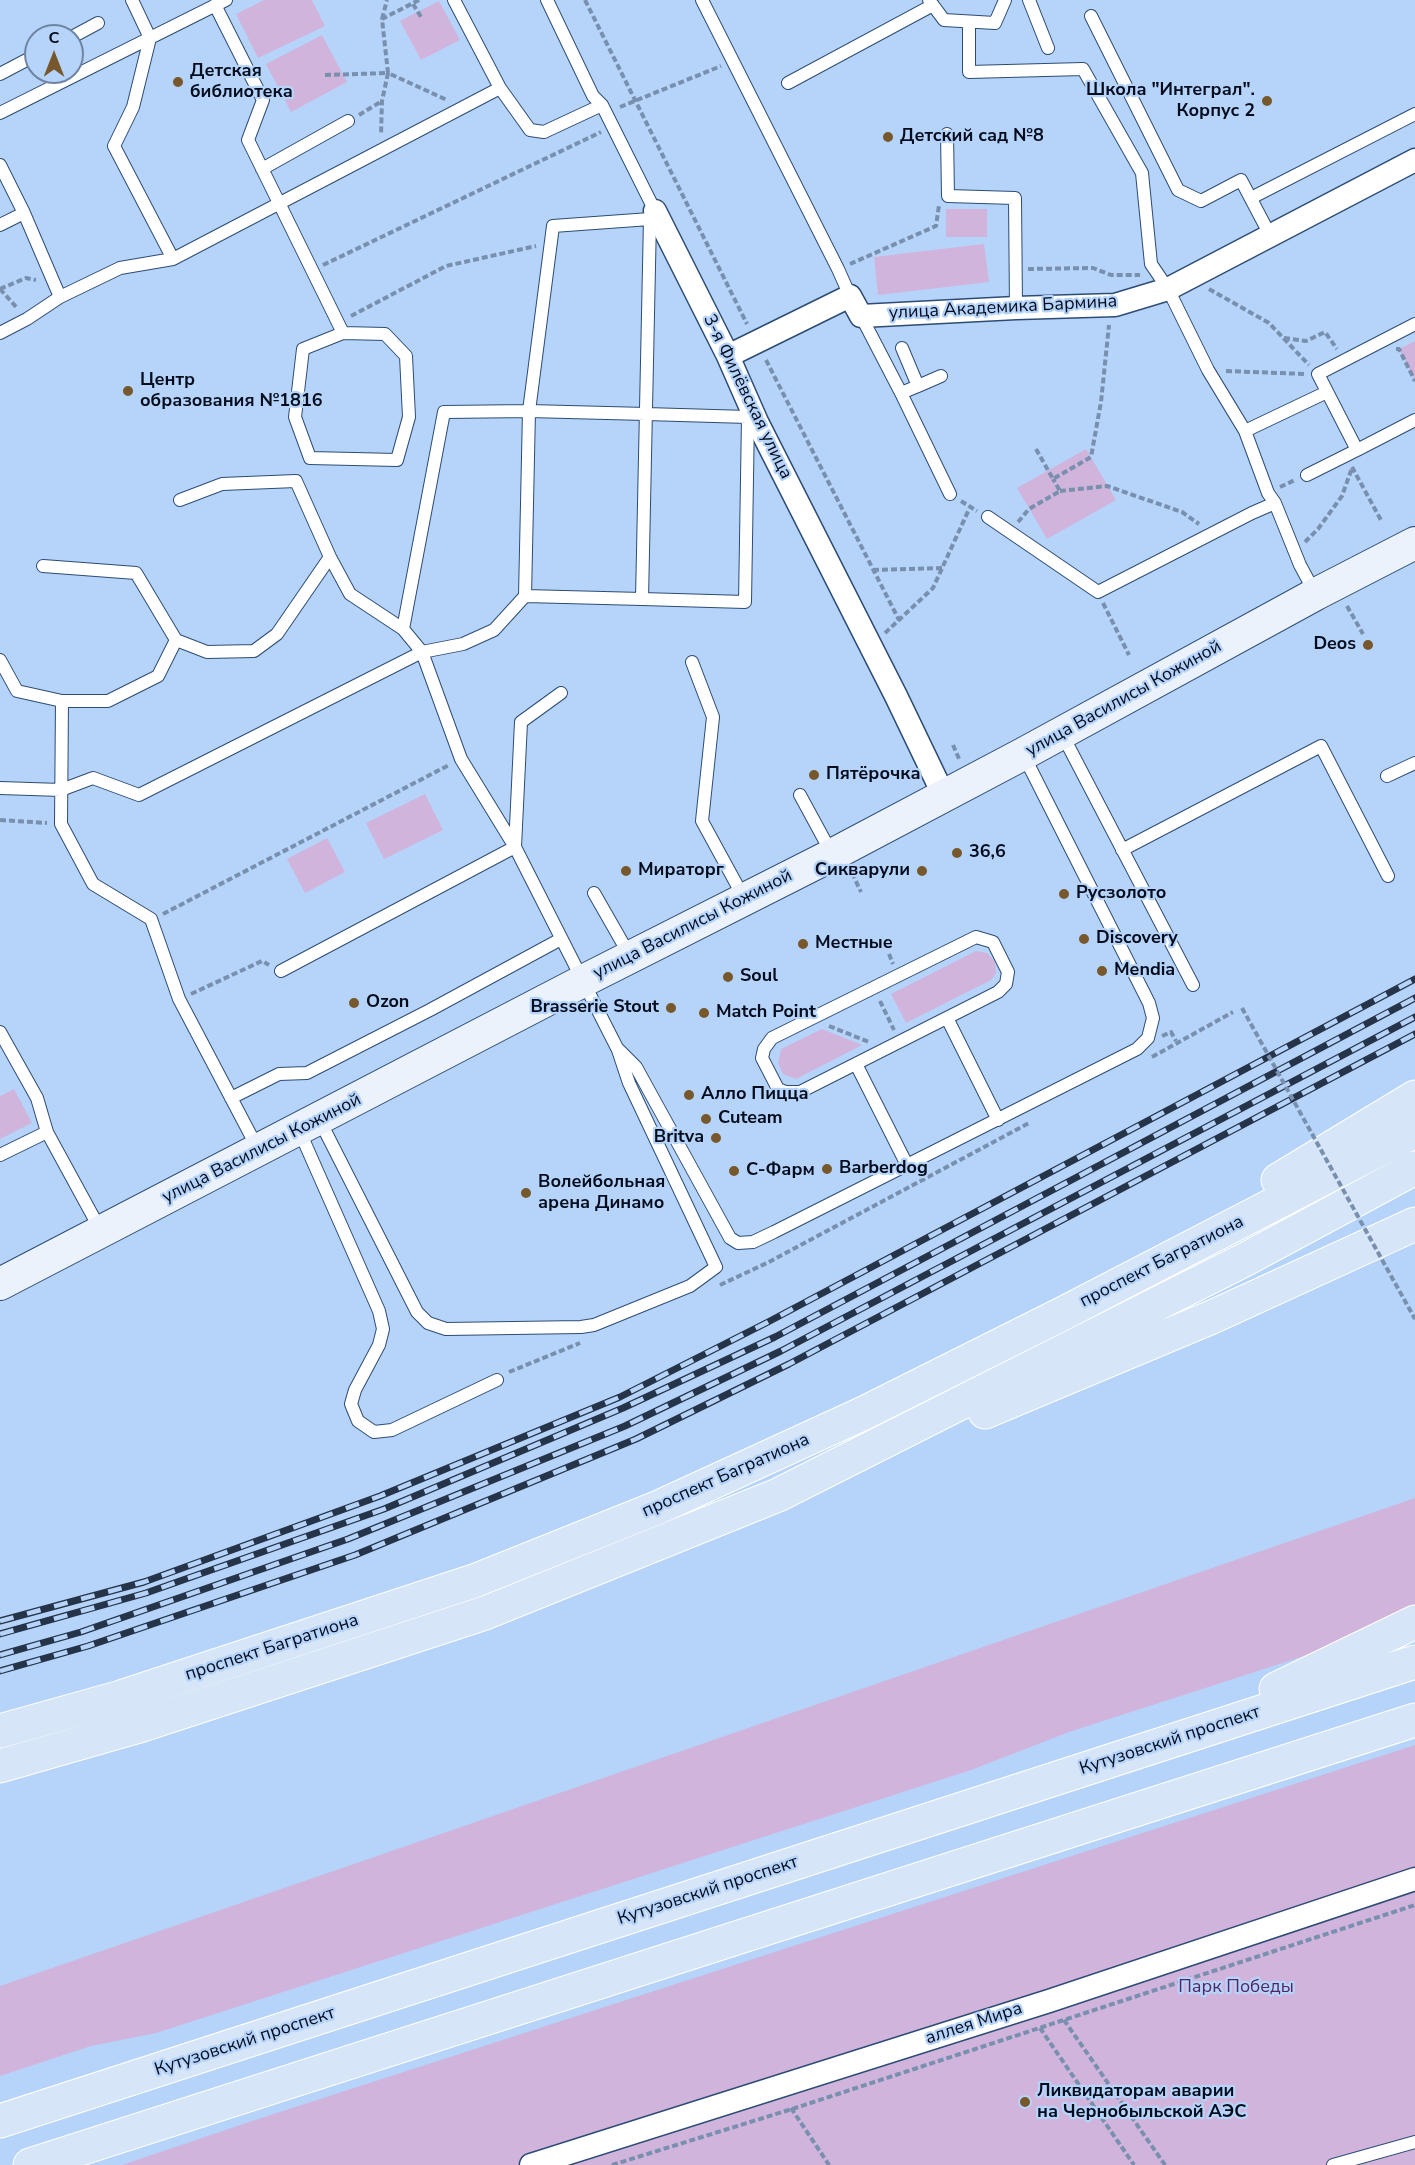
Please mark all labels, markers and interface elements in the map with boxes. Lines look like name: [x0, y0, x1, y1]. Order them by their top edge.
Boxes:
north arrow: [24, 24, 84, 84]
text: С: [49, 27, 59, 49]
place label: Детская библиотека: [190, 61, 293, 104]
marker: Детская библиотека: [171, 75, 185, 89]
place label: Школа "Интеграл". Корпус 2: [1086, 80, 1255, 122]
marker: Школа "Интеграл". Корпус 2: [1260, 94, 1274, 108]
place label: Детский сад №8: [900, 126, 1044, 148]
marker: Детский сад №8: [881, 130, 895, 144]
street label: улица Академика Бармина: [888, 291, 1118, 325]
street label: 3-я Филёвская улица: [698, 311, 796, 483]
place label: Центр образования №1816: [140, 370, 323, 412]
marker: Центр образования №1816: [121, 384, 135, 398]
place label: Deos: [1313, 634, 1356, 656]
street label: улица Василисы Кожиной: [1022, 636, 1226, 762]
marker: Deos: [1361, 638, 1375, 652]
place label: Пятёрочка: [826, 764, 920, 786]
marker: Пятёрочка: [807, 768, 821, 782]
place label: 36,6: [969, 842, 1006, 864]
marker: 36,6: [950, 846, 964, 860]
place label: Мираторг: [638, 860, 724, 882]
place label: Сикварули: [815, 860, 910, 882]
marker: Мираторг: [619, 864, 633, 878]
marker: Сикварули: [915, 864, 929, 878]
street label: улица Василисы Кожиной: [590, 865, 796, 985]
place label: Русзолото: [1076, 883, 1166, 905]
marker: Русзолото: [1057, 887, 1071, 901]
place label: Discovery: [1096, 928, 1178, 950]
marker: Discovery: [1077, 932, 1091, 946]
place label: Местные: [815, 933, 893, 955]
marker: Местные: [796, 937, 810, 951]
place label: Mendia: [1114, 960, 1175, 982]
marker: Mendia: [1095, 964, 1109, 978]
place label: Soul: [740, 966, 778, 988]
marker: Soul: [721, 970, 735, 984]
place label: Ozon: [366, 992, 409, 1014]
marker: Ozon: [347, 996, 361, 1010]
place label: Brasserie Stout: [530, 997, 659, 1019]
marker: Brasserie Stout: [664, 1001, 678, 1015]
place label: Match Point: [716, 1002, 816, 1024]
marker: Match Point: [697, 1006, 711, 1020]
place label: Алло Пицца: [701, 1084, 809, 1106]
marker: Алло Пицца: [682, 1088, 696, 1102]
street label: улица Василисы Кожиной: [159, 1089, 365, 1209]
place label: Cuteam: [718, 1108, 783, 1130]
marker: Cuteam: [699, 1112, 713, 1126]
place label: Britva: [654, 1127, 704, 1149]
marker: Britva: [709, 1131, 723, 1145]
place label: Barberdog: [839, 1158, 928, 1180]
place label: C-Фарм: [746, 1160, 815, 1182]
marker: Barberdog: [820, 1162, 834, 1176]
marker: C-Фарм: [727, 1164, 741, 1178]
place label: Волейбольная арена Динамо: [538, 1172, 665, 1214]
marker: Волейбольная арена Динамо: [519, 1186, 533, 1200]
street label: проспект Багратиона: [1076, 1211, 1248, 1313]
street label: проспект Багратиона: [639, 1429, 813, 1523]
street label: проспект Багратиона: [183, 1610, 361, 1686]
street label: Кутузовский проспект: [1077, 1702, 1263, 1780]
street label: Кутузовский проспект: [615, 1852, 801, 1930]
park label: Парк Победы: [1178, 1977, 1294, 1999]
street label: аллея Мира: [923, 1998, 1025, 2050]
street label: Кутузовский проспект: [152, 2003, 338, 2081]
place label: Ликвидаторам аварии на Чернобыльской АЭС: [1037, 2081, 1246, 2124]
marker: Ликвидаторам аварии на Чернобыльской АЭС: [1018, 2095, 1032, 2109]

